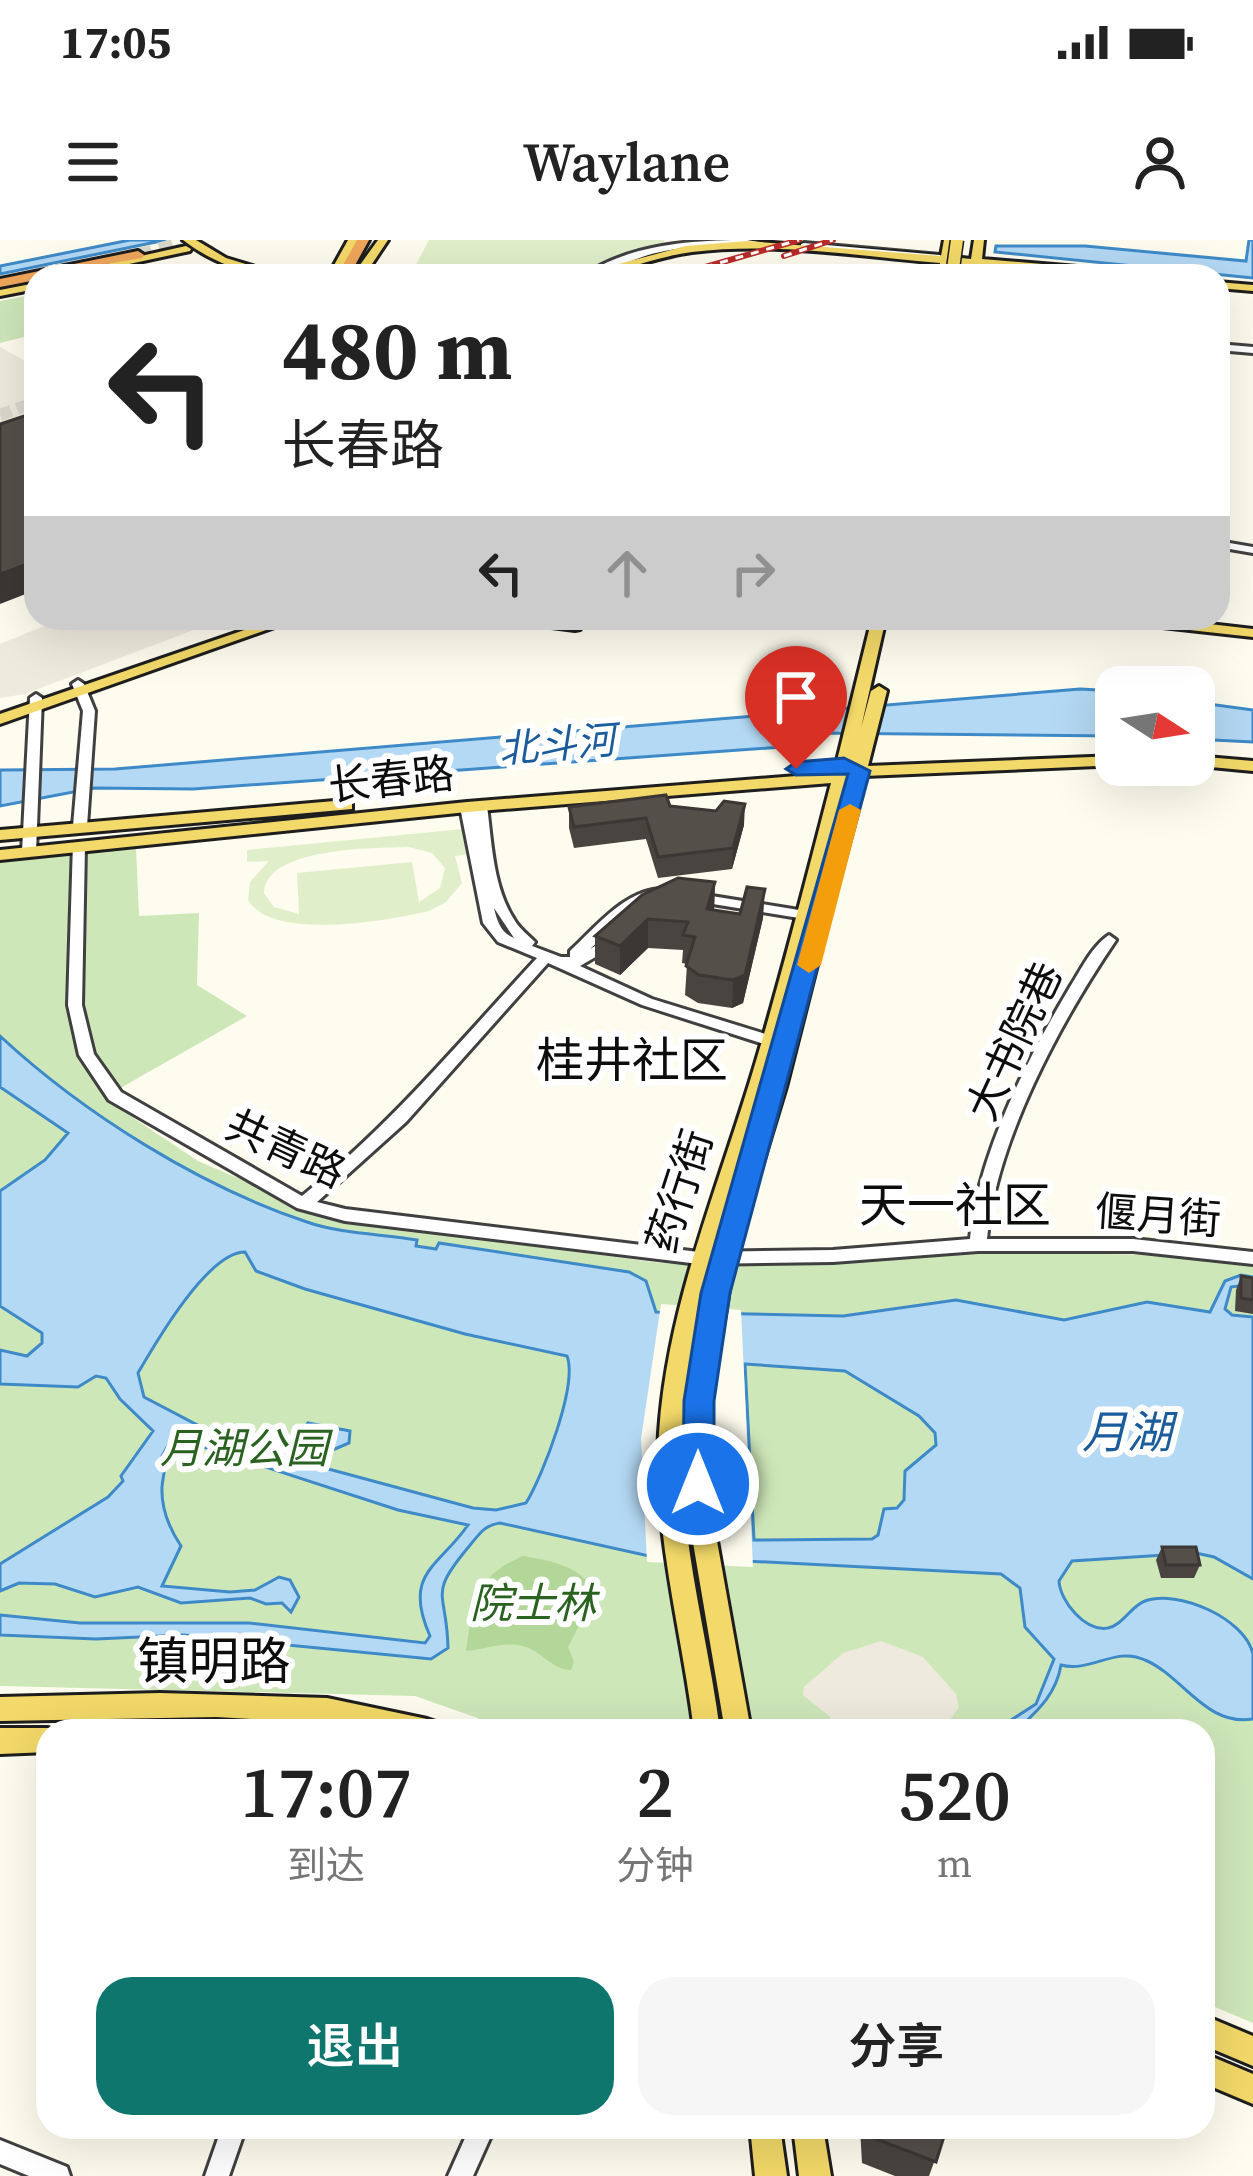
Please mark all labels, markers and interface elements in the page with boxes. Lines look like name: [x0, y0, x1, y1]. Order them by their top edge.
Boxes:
text: 17:05: [60, 11, 171, 73]
text: Waylane: [523, 125, 730, 199]
icon: menu: [60, 129, 126, 195]
icon: person: [1127, 129, 1193, 195]
text: 480 m: [282, 292, 513, 407]
icon: left: [84, 312, 240, 468]
text: 长春路: [282, 408, 444, 482]
icon: left: [468, 540, 534, 606]
icon: ahead: [594, 540, 660, 606]
icon: right: [720, 540, 786, 606]
pin: [745, 646, 847, 769]
icon: arrive: [763, 664, 829, 730]
north arrow: [1095, 666, 1215, 786]
map controls: [1095, 666, 1215, 786]
water label: 北斗河: [496, 712, 625, 776]
street label: 长春路: [325, 744, 457, 814]
street label: 大书院巷: [952, 953, 1076, 1129]
district label: 桂井社区: [536, 1027, 728, 1093]
street label: 共青路: [217, 1095, 355, 1201]
street label: 药行街: [632, 1122, 726, 1260]
district label: 天一社区: [859, 1172, 1051, 1238]
street label: 偃月街: [1093, 1182, 1223, 1248]
water label: 月湖: [1082, 1401, 1178, 1463]
park label: 月湖公园: [160, 1419, 333, 1477]
position arrow: [635, 1421, 761, 1547]
park label: 院士林: [470, 1574, 601, 1632]
street label: 镇明路: [137, 1626, 291, 1696]
text: 17:07: [240, 1742, 412, 1841]
text: 2: [636, 1742, 674, 1841]
text: 520: [898, 1745, 1011, 1844]
text: m: [937, 1837, 972, 1890]
text: 到达: [287, 1839, 365, 1892]
text: 分钟: [616, 1839, 694, 1892]
button: 退出: [96, 1977, 614, 2115]
button: 分享: [638, 1977, 1155, 2115]

